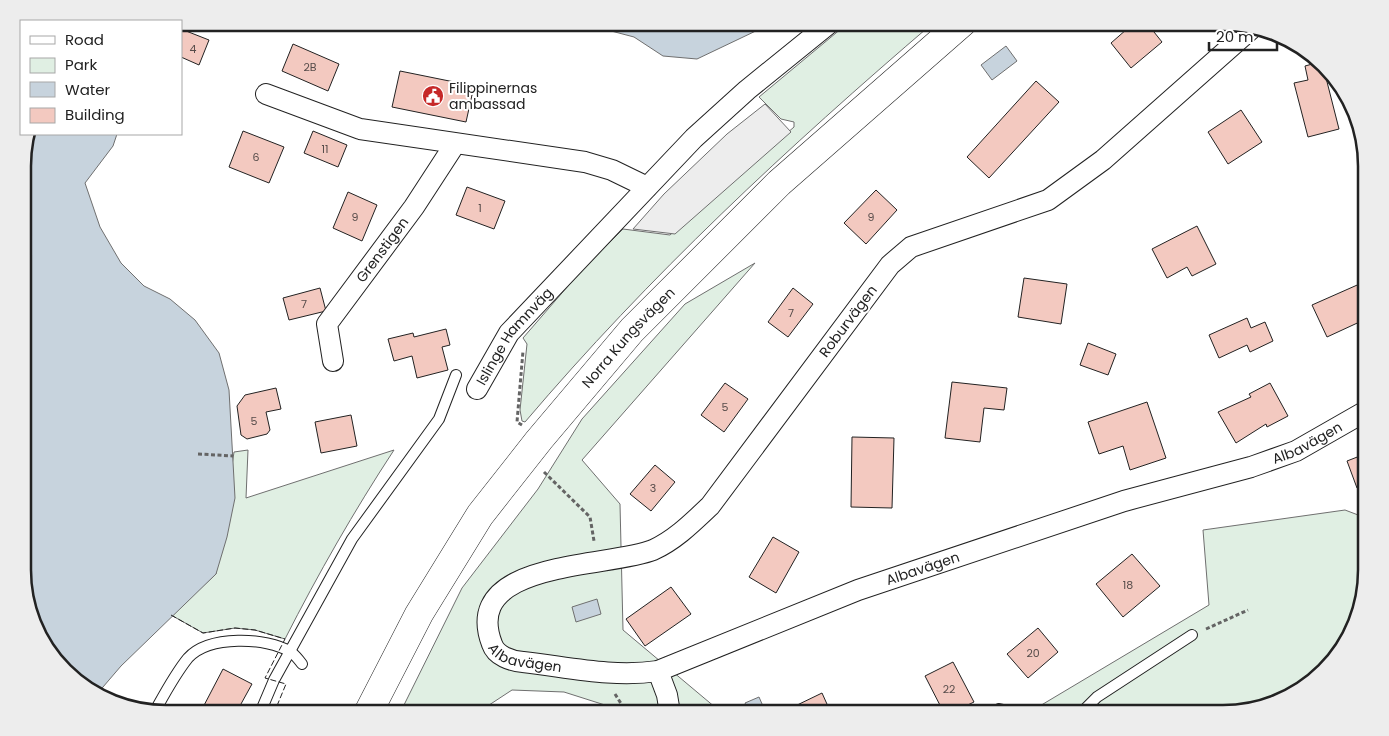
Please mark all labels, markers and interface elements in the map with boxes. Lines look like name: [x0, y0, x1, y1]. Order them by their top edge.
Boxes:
legend: [20, 20, 182, 135]
scale bar: [1209, 20, 1276, 52]
text: 20 m: [1216, 26, 1254, 47]
text: Road: [65, 29, 104, 50]
house number: 4: [190, 41, 197, 57]
text: Park: [65, 54, 97, 75]
house number: 2B: [303, 59, 317, 75]
place label: Filippinernas ambassad: [449, 78, 537, 114]
text: Water: [65, 79, 111, 100]
public building icon: Filippinernas ambassad: [421, 84, 445, 108]
text: Building: [65, 104, 125, 125]
house number: 11: [321, 141, 329, 157]
house number: 6: [253, 149, 260, 165]
house number: 1: [478, 200, 482, 216]
house number: 9: [352, 209, 359, 225]
house number: 9: [868, 209, 875, 225]
street label: Grenstigen: [351, 213, 413, 287]
street label: Roburvägen: [814, 281, 882, 361]
street label: Islinge Hamnväg: [471, 283, 557, 389]
street label: Norra Kungsvägen: [577, 283, 679, 392]
house number: 7: [301, 296, 307, 312]
house number: 7: [788, 305, 794, 321]
house number: 5: [722, 399, 729, 415]
house number: 5: [251, 413, 258, 429]
street label: Albavägen: [1269, 417, 1346, 469]
house number: 3: [650, 480, 656, 496]
street label: Albavägen: [883, 547, 962, 590]
house number: 18: [1123, 577, 1133, 593]
street label: Albavägen: [483, 639, 563, 677]
house number: 20: [1026, 645, 1040, 661]
house number: 22: [943, 681, 955, 697]

